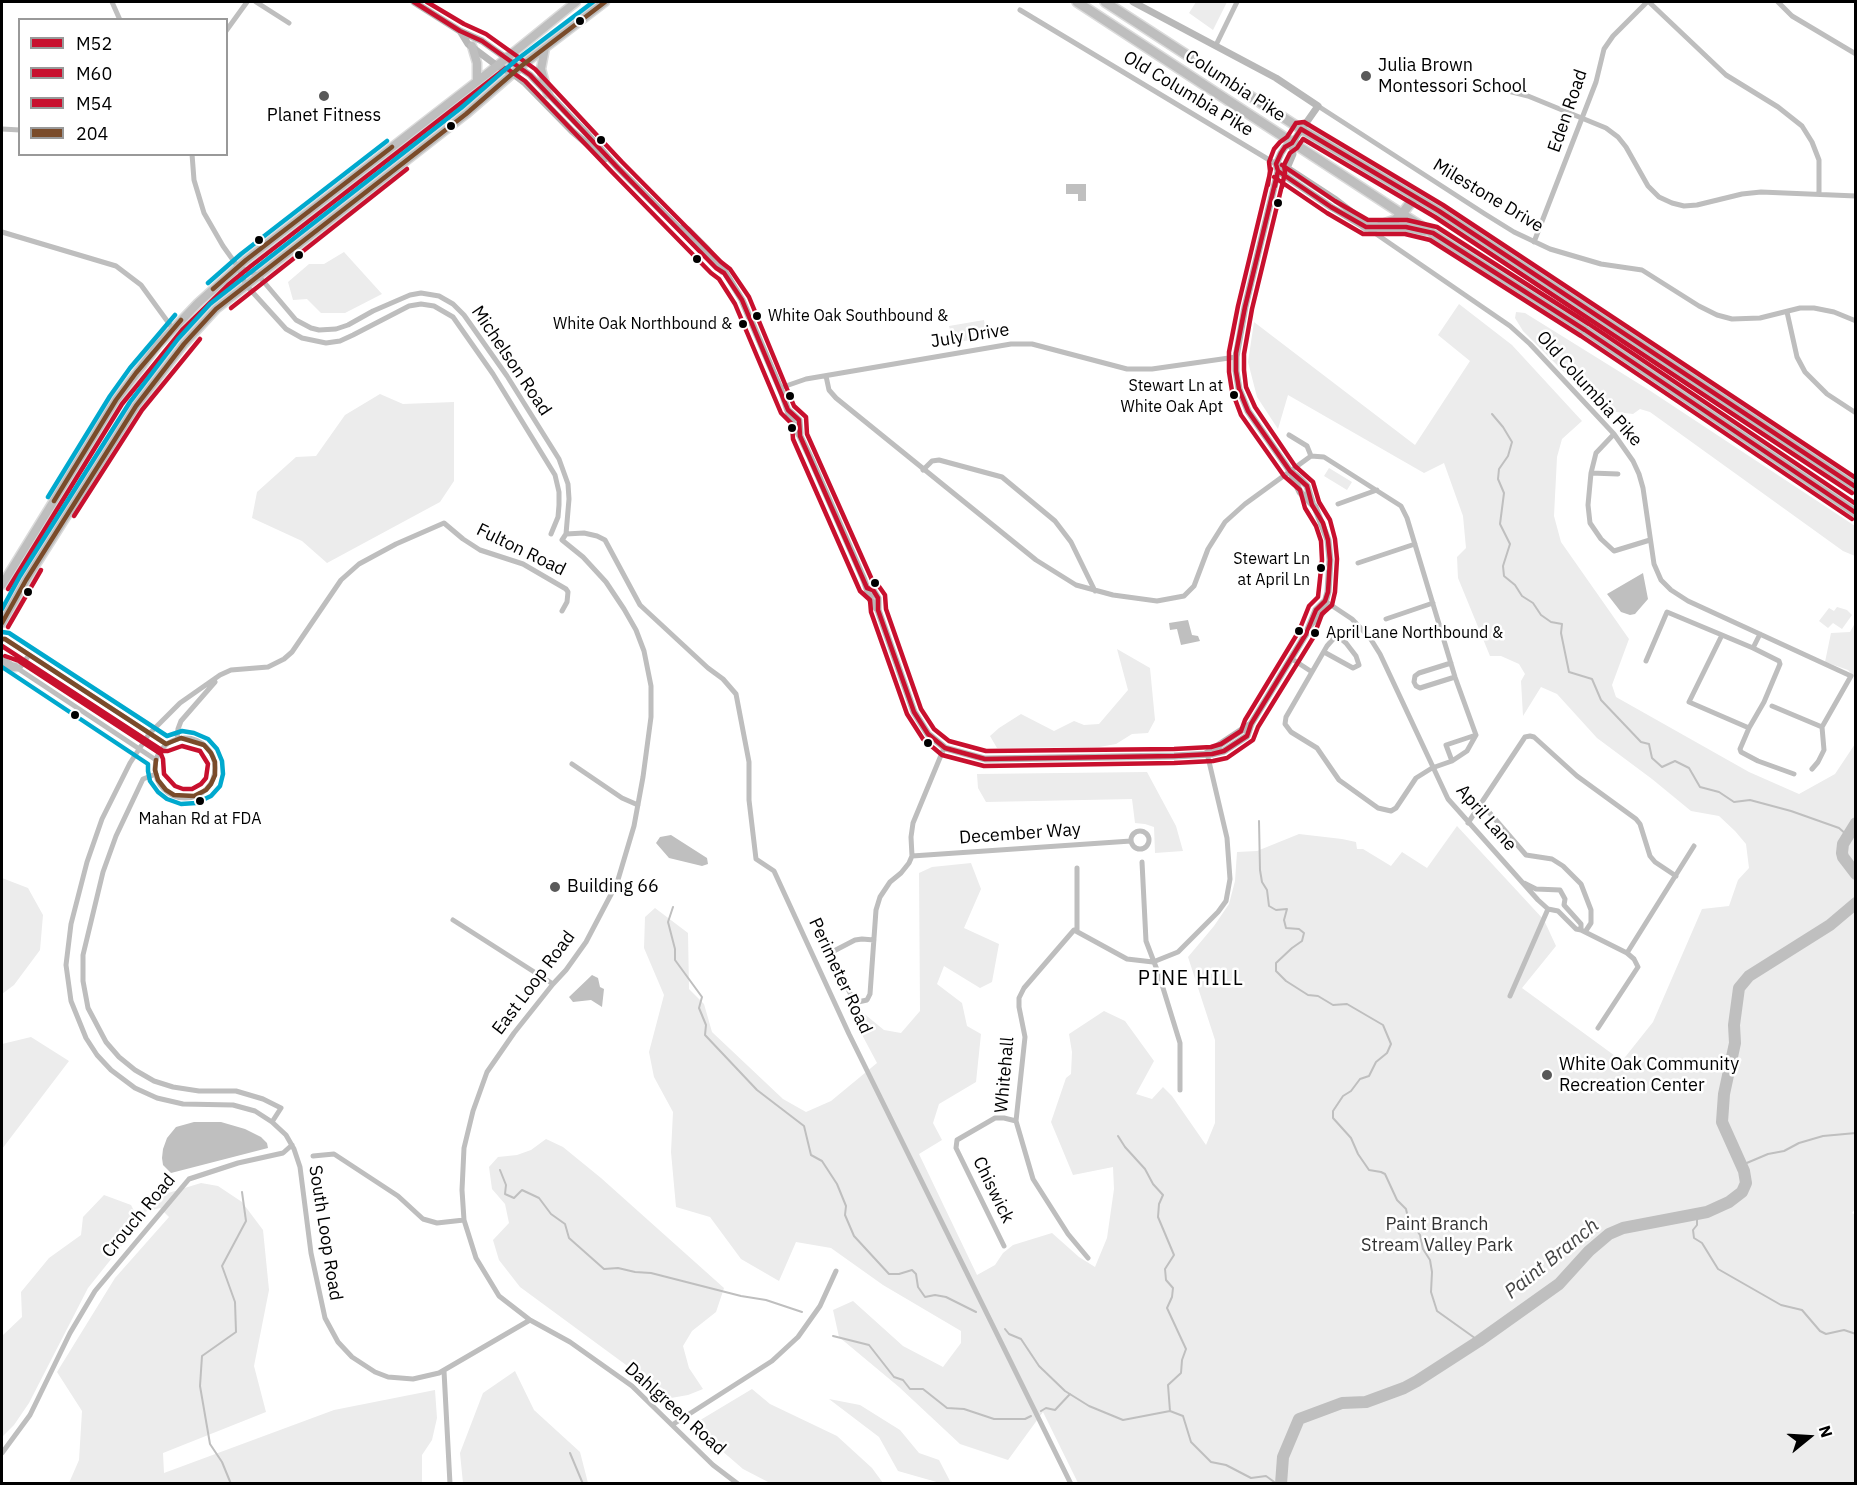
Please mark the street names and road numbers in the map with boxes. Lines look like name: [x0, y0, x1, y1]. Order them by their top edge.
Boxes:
street label: Columbia Pike: [1181, 46, 1289, 126]
street label: Old Columbia Pike: [1119, 47, 1257, 141]
street label: Eden Road: [1544, 67, 1592, 155]
street label: Milestone Drive: [1429, 155, 1547, 237]
street label: Michelson Road: [466, 302, 556, 420]
street label: July Drive: [929, 319, 1011, 353]
street label: Old Columbia Pike: [1532, 327, 1646, 451]
street label: Fulton Road: [473, 519, 569, 581]
street label: April Lane: [1451, 780, 1521, 856]
street label: December Way: [958, 819, 1082, 849]
street label: Perimeter Road: [804, 915, 876, 1037]
street label: East Loop Road: [488, 927, 580, 1039]
street label: Whitehall: [991, 1036, 1019, 1114]
street label: Chiswick: [968, 1153, 1018, 1227]
street label: South Loop Road: [304, 1164, 346, 1302]
street label: Crouch Road: [98, 1170, 180, 1262]
street label: Dahlgreen Road: [620, 1358, 730, 1460]

